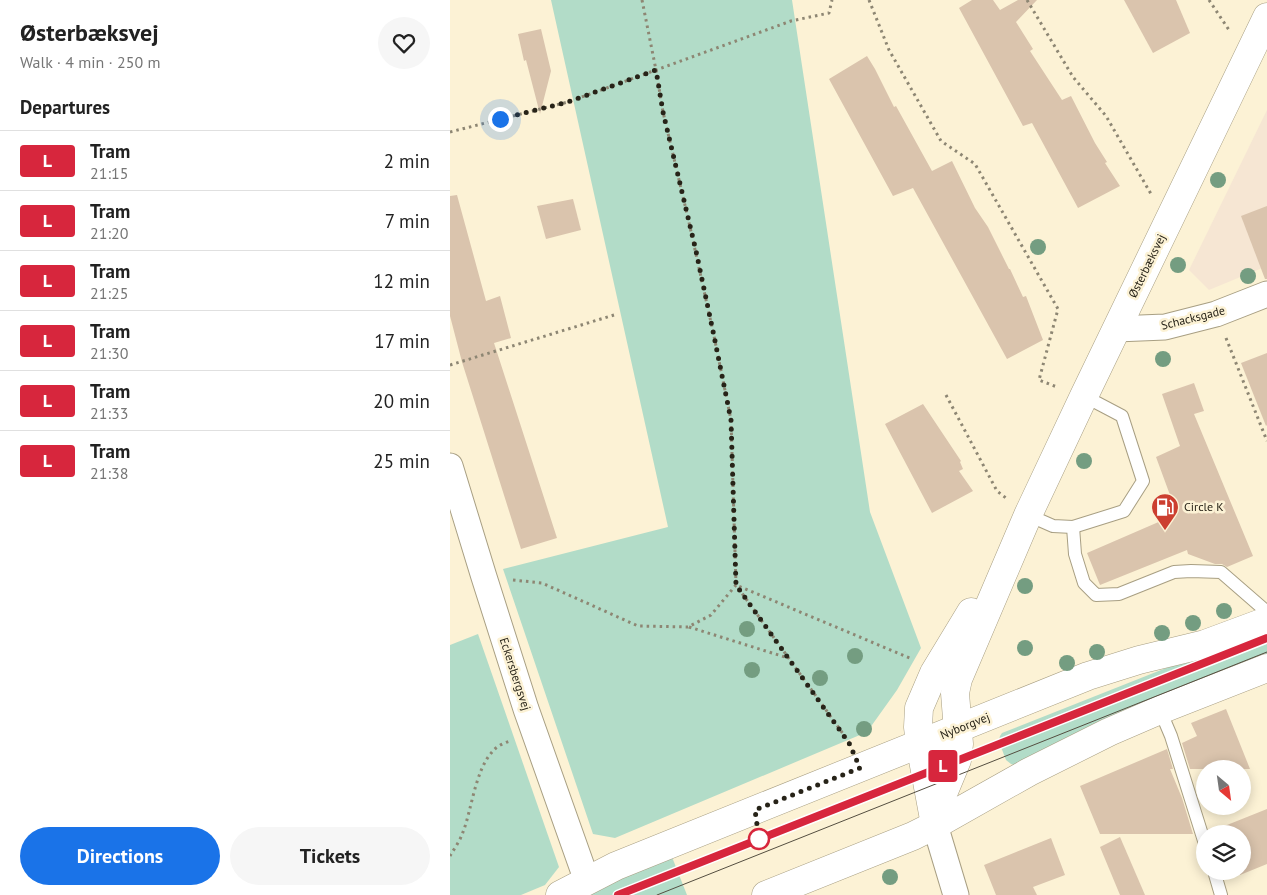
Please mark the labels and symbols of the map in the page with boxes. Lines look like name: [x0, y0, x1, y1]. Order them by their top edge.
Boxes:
your location: [488, 107, 513, 132]
street label: Østerbæksvej: [1125, 231, 1168, 300]
street label: Schacksgade: [1159, 302, 1226, 333]
fuel station icon: Circle K: [1150, 492, 1180, 531]
place label: Circle K: [1184, 499, 1224, 514]
street label: Eckersbergsvej: [497, 635, 534, 712]
street label: Nyborgvej: [938, 709, 992, 742]
line badge: L: [927, 750, 959, 782]
north arrow: [1196, 760, 1251, 815]
unlabelled marker: [748, 828, 770, 850]

